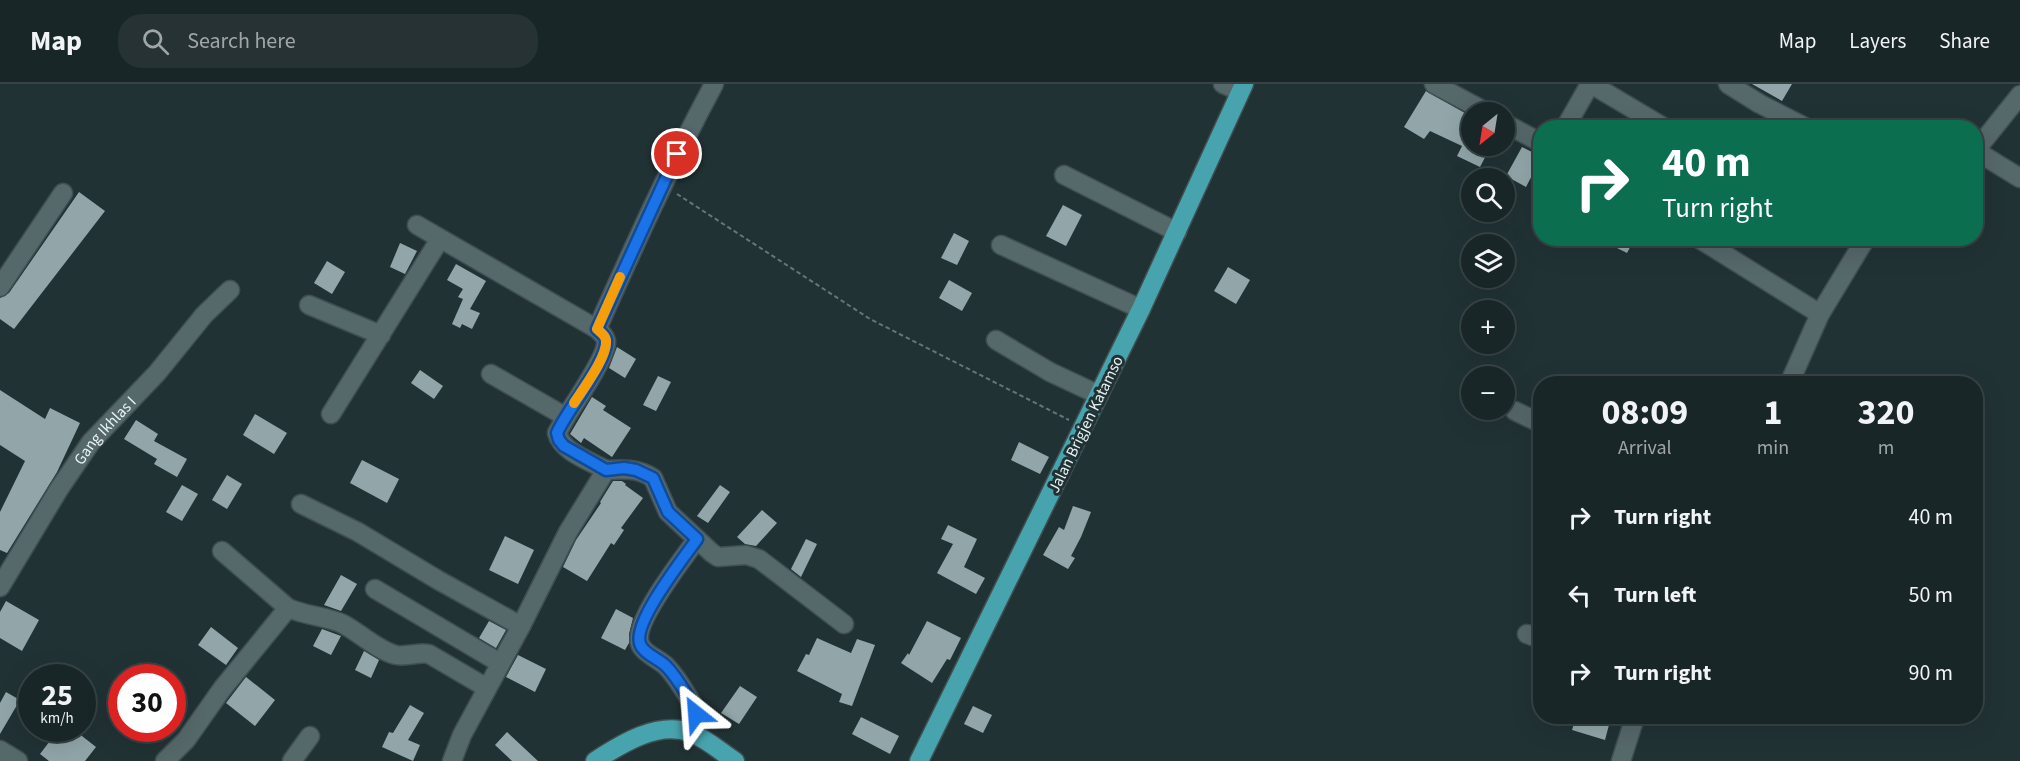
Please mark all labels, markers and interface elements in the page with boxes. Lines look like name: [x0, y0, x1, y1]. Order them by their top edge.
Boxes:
search box: [118, 14, 538, 68]
text: Map: [30, 21, 82, 61]
icon: search: [139, 25, 172, 58]
text: Search here: [187, 25, 296, 57]
text: Map: [1779, 26, 1816, 56]
text: Layers: [1849, 26, 1906, 56]
text: Share: [1939, 26, 1990, 56]
north arrow: [1461, 102, 1515, 156]
map controls: [1461, 102, 1515, 420]
pin: [651, 128, 702, 179]
text: 40 m: [1662, 133, 1751, 193]
icon: arrive: [660, 137, 693, 170]
icon: right: [1563, 144, 1641, 222]
button: search: [1461, 168, 1515, 222]
text: Turn right: [1662, 189, 1773, 228]
button: layers: [1461, 234, 1515, 288]
button: +: [1461, 300, 1515, 354]
street label: Jalan Brigjen Katamso: [1043, 352, 1129, 497]
button: −: [1461, 366, 1515, 420]
text: 08:09: [1601, 387, 1688, 438]
text: 1: [1763, 387, 1782, 438]
text: 320: [1858, 387, 1915, 438]
street label: Gang Ikhlas I: [69, 391, 141, 469]
text: Arrival: [1618, 434, 1672, 462]
text: min: [1757, 434, 1789, 462]
text: m: [1878, 434, 1894, 462]
icon: right: [1563, 501, 1596, 534]
text: Turn right: [1614, 501, 1711, 533]
text: 40 m: [1908, 501, 1953, 533]
icon: left: [1563, 579, 1596, 612]
text: Turn left: [1614, 579, 1696, 611]
text: 50 m: [1908, 579, 1953, 611]
icon: right: [1563, 657, 1596, 690]
text: Turn right: [1614, 657, 1711, 689]
text: 90 m: [1908, 657, 1953, 689]
speed limit sign: 30: [108, 664, 186, 742]
text: 25: [41, 674, 73, 717]
position arrow: [664, 682, 728, 746]
text: km/h: [40, 708, 74, 729]

